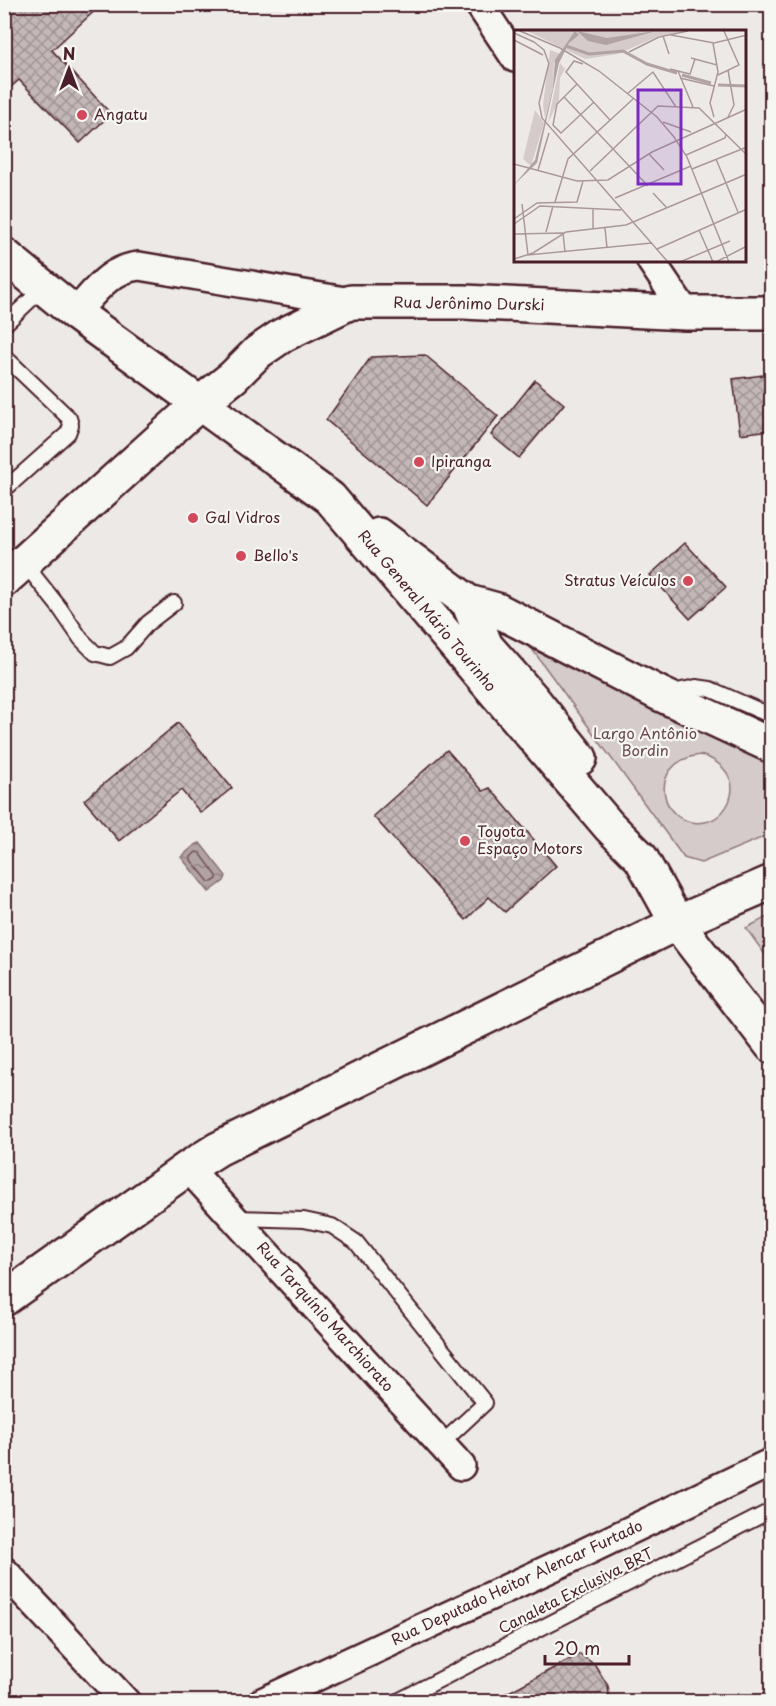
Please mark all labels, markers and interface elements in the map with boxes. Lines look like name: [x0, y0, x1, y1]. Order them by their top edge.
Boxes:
inset map: [514, 30, 746, 262]
north arrow: [39, 39, 99, 99]
text: N: [63, 41, 75, 65]
place label: Angatu: [94, 102, 148, 125]
marker: Angatu: [75, 108, 89, 122]
street label: Rua Jerônimo Durski: [393, 290, 545, 315]
place label: Ipiranga: [431, 449, 492, 472]
marker: Ipiranga: [412, 455, 426, 469]
place label: Gal Vidros: [205, 505, 280, 528]
marker: Gal Vidros: [186, 511, 200, 525]
street label: Rua General Mário Tourinho: [353, 524, 503, 696]
place label: Bello's: [253, 543, 298, 566]
marker: Bello's: [234, 549, 248, 563]
place label: Stratus Veículos: [564, 568, 676, 591]
marker: Stratus Veículos: [681, 574, 695, 588]
park label: Largo Antônio Bordin: [593, 721, 697, 761]
place label: Toyota Espaço Motors: [477, 819, 583, 859]
marker: Toyota Espaço Motors: [458, 834, 472, 848]
street label: Rua Tarquínio Marchiorato: [252, 1236, 400, 1396]
street label: Rua Deputado Heitor Alencar Furtado: [387, 1513, 646, 1650]
street label: Canaleta Exclusiva BRT: [494, 1540, 658, 1639]
scale bar: [545, 1628, 629, 1666]
text: 20 m: [554, 1634, 600, 1661]

